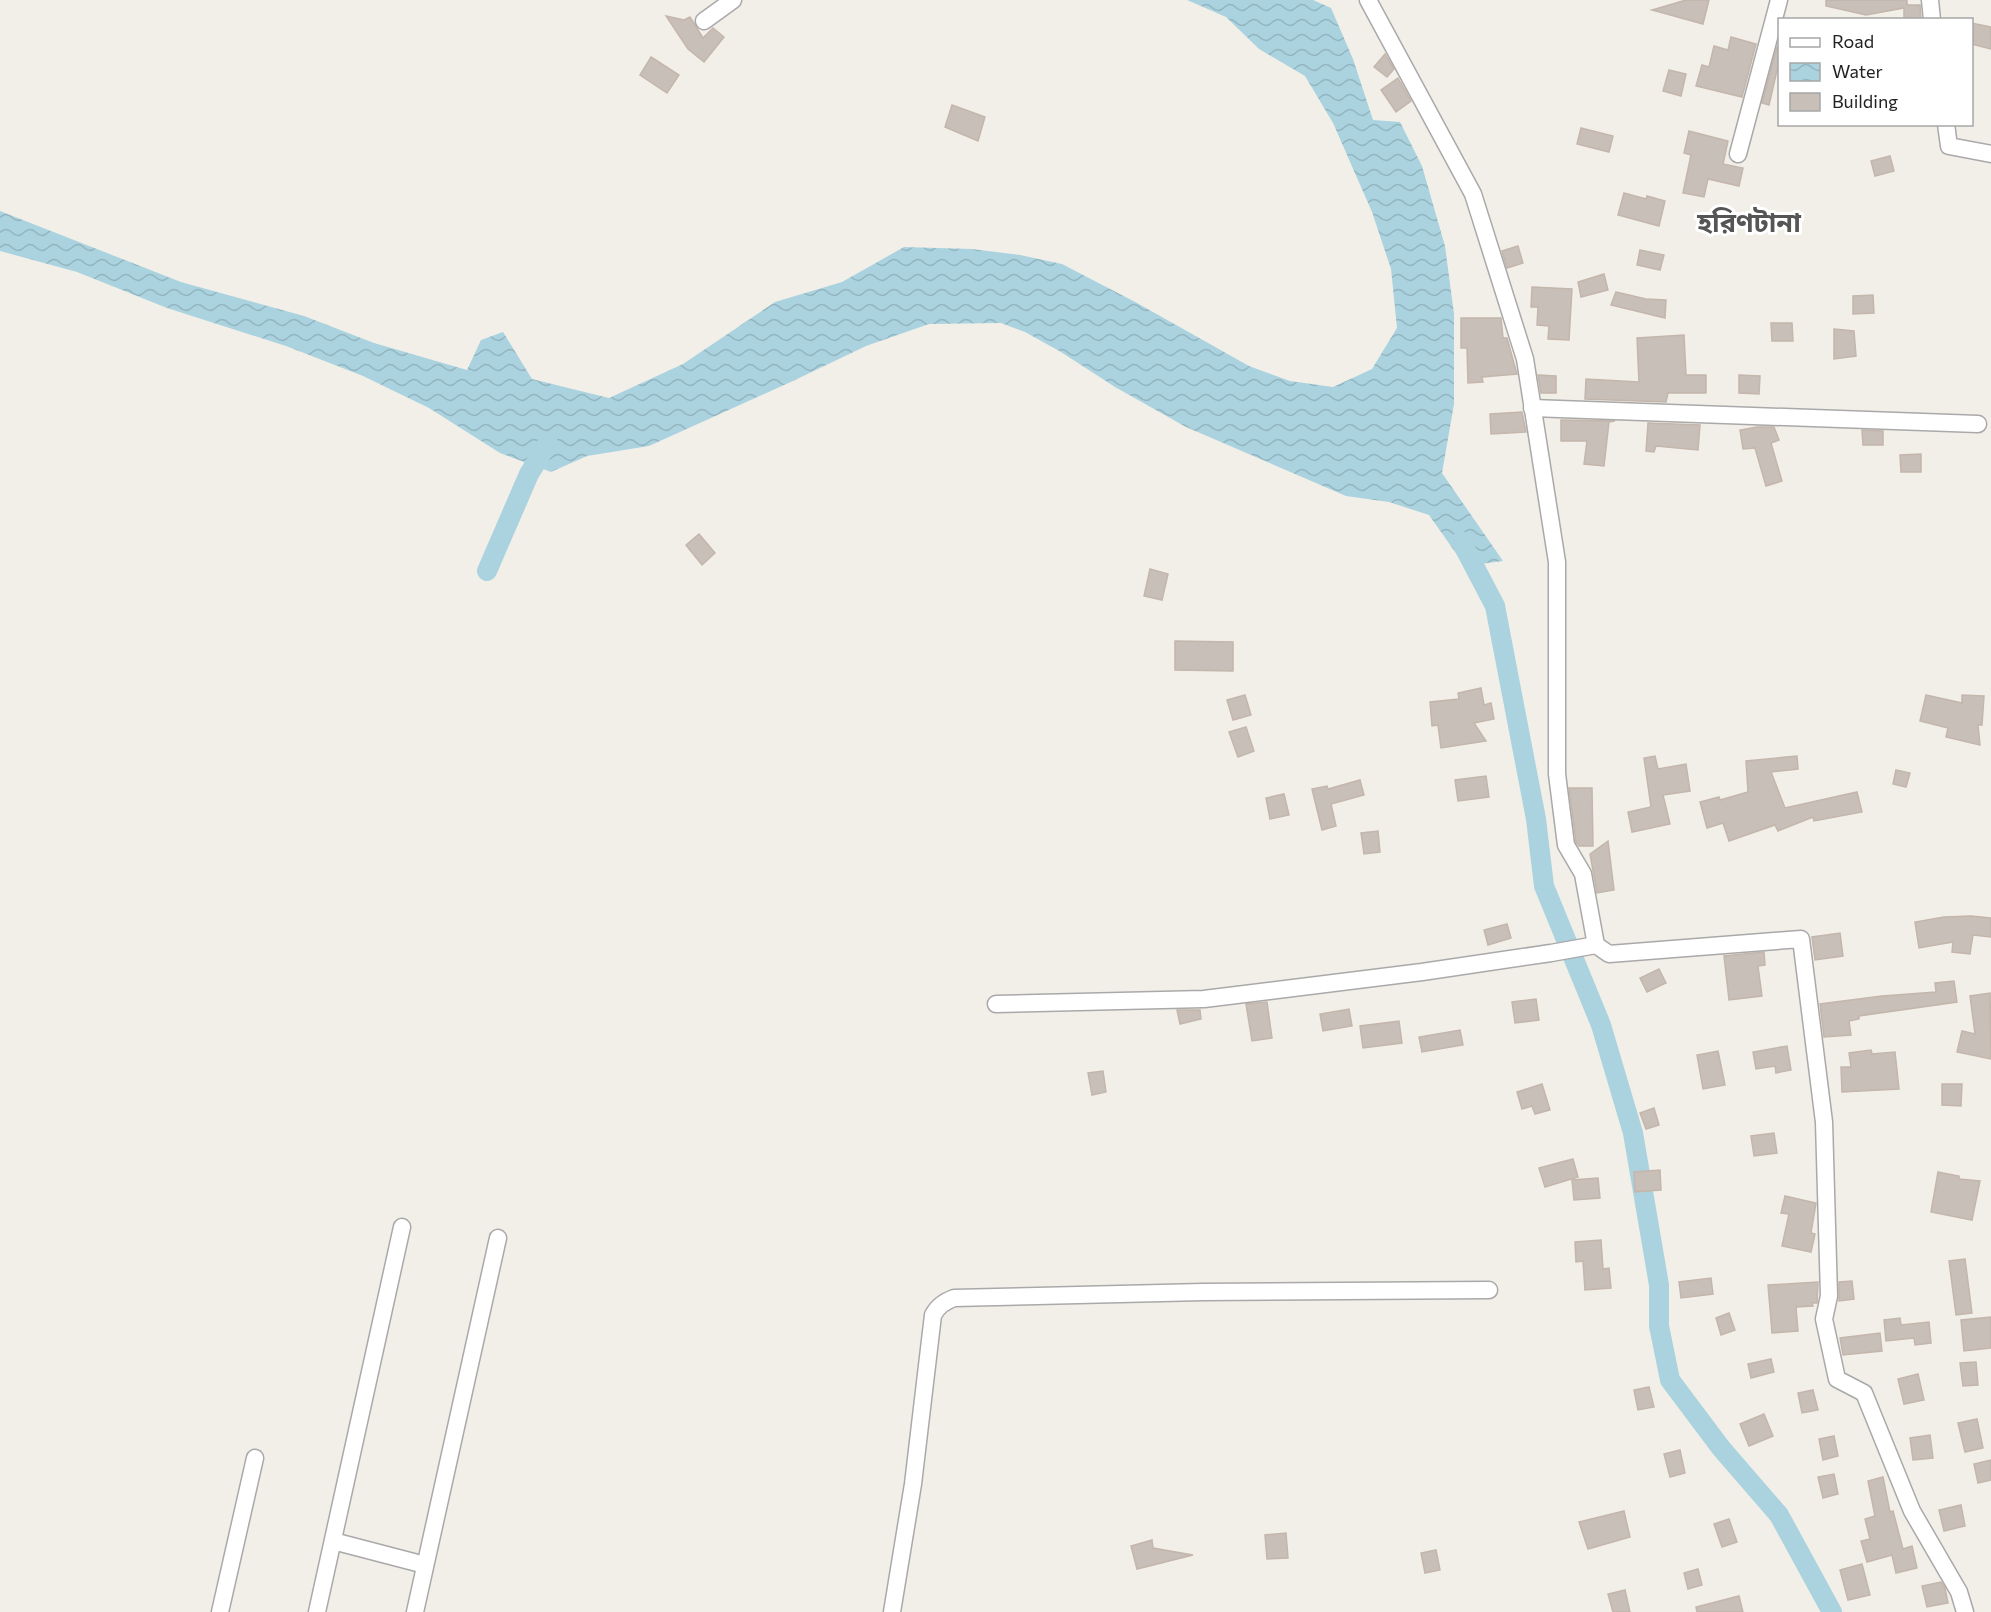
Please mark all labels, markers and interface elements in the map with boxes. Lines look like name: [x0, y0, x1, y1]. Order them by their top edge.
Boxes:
legend: [1778, 18, 1973, 126]
text: Road: [1832, 30, 1874, 52]
text: Water: [1832, 60, 1883, 82]
text: Building: [1832, 90, 1898, 112]
district label: হরিণটানা: [1696, 205, 1801, 238]

